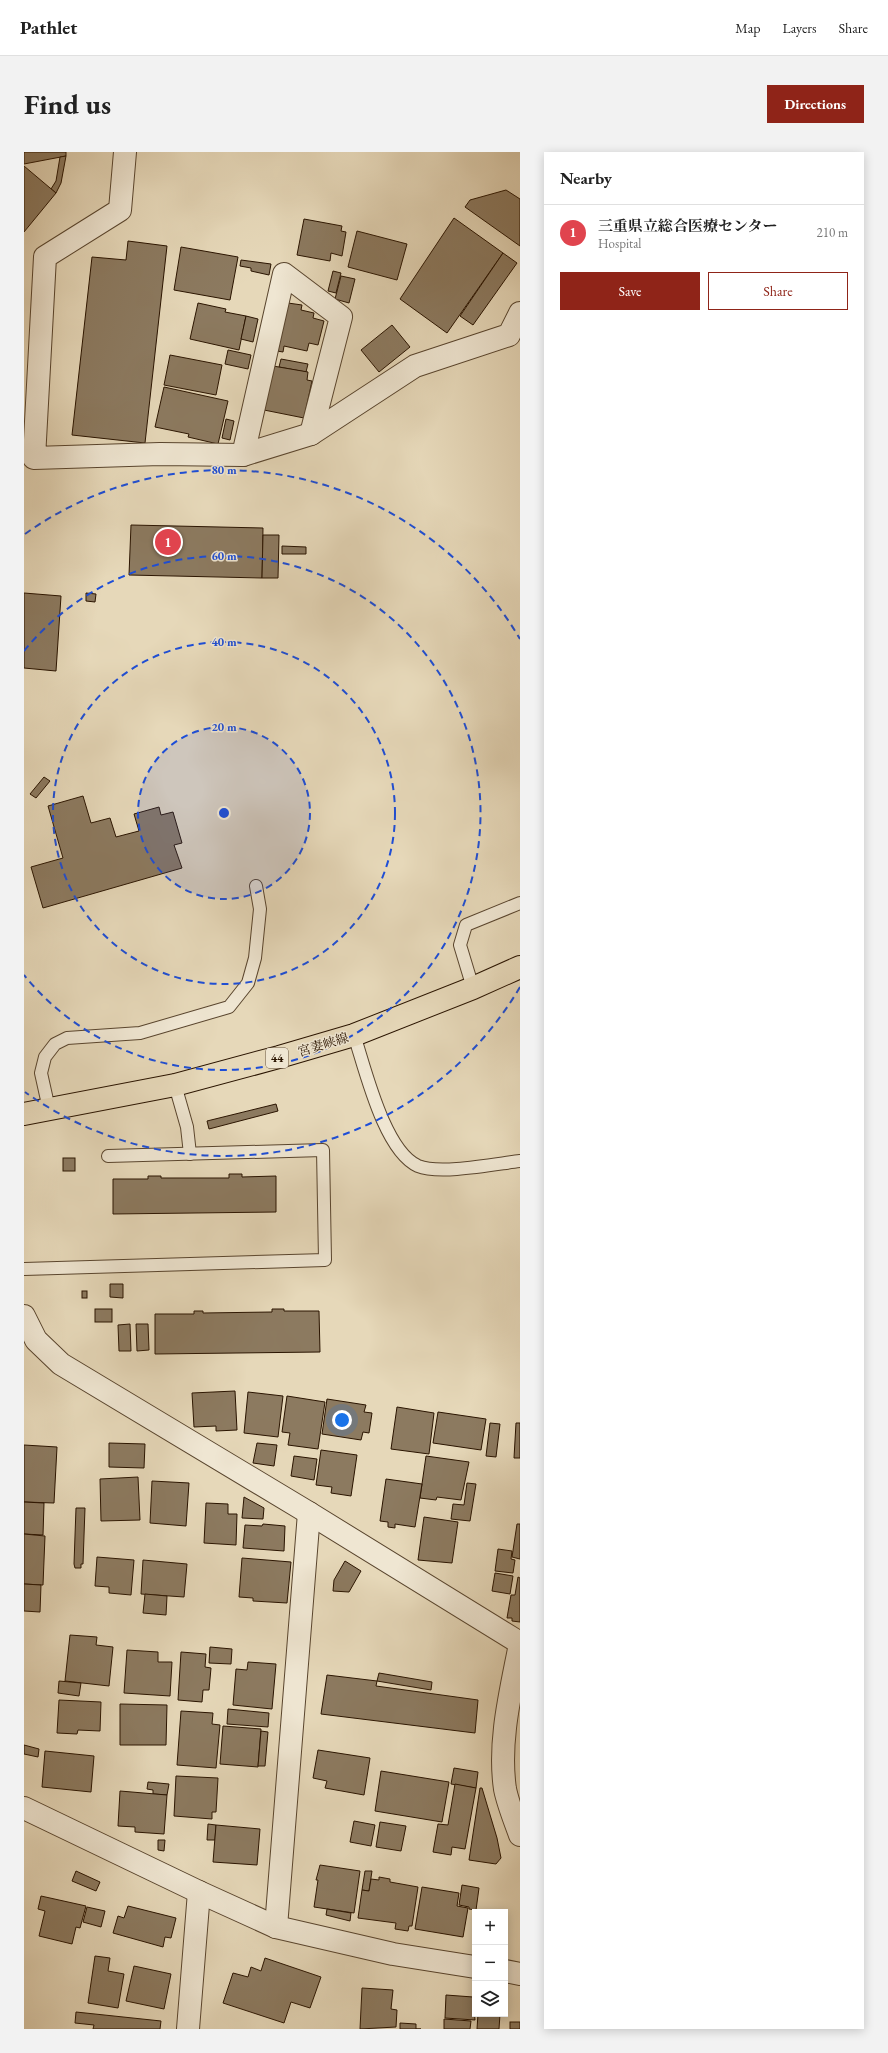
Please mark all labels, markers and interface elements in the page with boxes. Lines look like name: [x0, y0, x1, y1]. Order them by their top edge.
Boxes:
text: Pathlet: [20, 15, 77, 40]
text: Map: [735, 19, 760, 37]
text: Layers: [782, 19, 817, 37]
text: Share: [839, 19, 868, 37]
button: Directions: [767, 85, 864, 123]
text: Find us: [24, 86, 111, 122]
text: Nearby: [560, 167, 612, 189]
text: 三重県立総合医療センター: [598, 216, 777, 235]
text: 1: [570, 224, 576, 241]
text: 210 m: [817, 224, 848, 241]
text: Hospital: [598, 235, 642, 252]
button: Save: [560, 272, 700, 310]
button: Share: [708, 272, 848, 310]
text: 80 m: [211, 462, 237, 478]
pin: 1: [155, 527, 181, 557]
text: 60 m: [211, 548, 237, 564]
text: 40 m: [211, 634, 237, 650]
text: 20 m: [211, 719, 237, 735]
centre of rings: [217, 806, 231, 820]
street label: 宮妻峡線: [296, 1029, 351, 1060]
road number: 44: [266, 1048, 288, 1068]
your location: [332, 1410, 352, 1430]
map controls: [472, 1909, 508, 2017]
button: +: [472, 1909, 508, 1945]
button: −: [472, 1945, 508, 1981]
button: layers: [472, 1981, 508, 2017]

